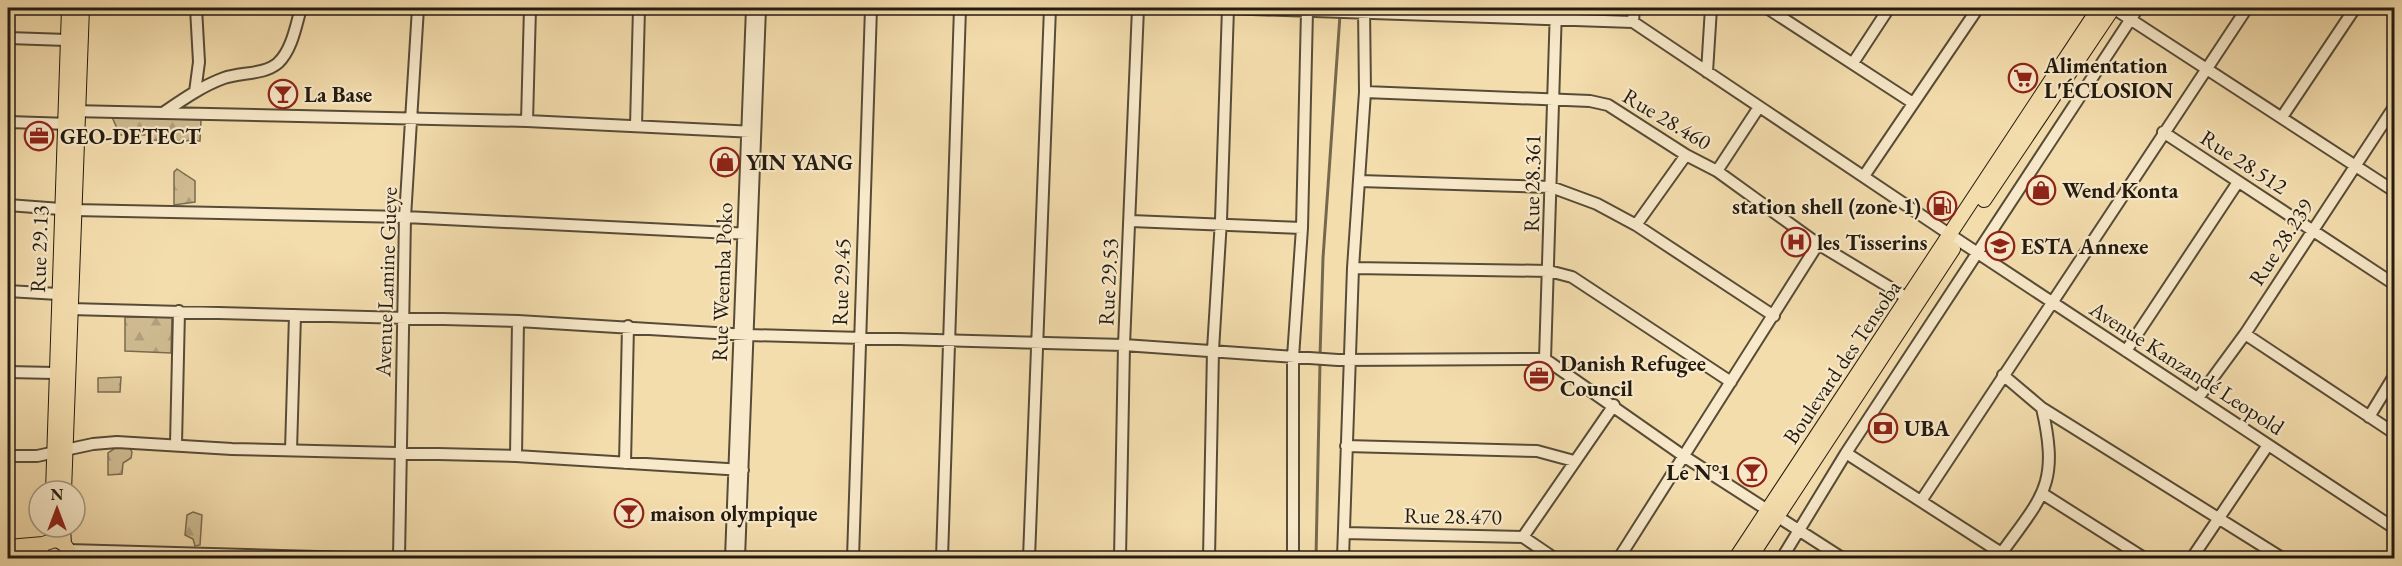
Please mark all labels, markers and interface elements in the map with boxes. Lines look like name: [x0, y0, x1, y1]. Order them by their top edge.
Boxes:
place label: Alimentation L'ÉCLOSION: [2043, 51, 2174, 105]
supermarket icon: Alimentation L'ÉCLOSION: [2007, 62, 2039, 94]
bar icon: La Base: [267, 78, 299, 110]
place label: La Base: [304, 80, 372, 109]
street label: Rue 28.460: [1617, 81, 1717, 157]
office icon: GEO-DETECT: [23, 120, 55, 152]
place label: GEO-DETECT: [60, 122, 201, 151]
street label: Rue 28.512: [2195, 123, 2293, 201]
street label: Rue 28.361: [1517, 134, 1547, 232]
shop icon: YIN YANG: [709, 146, 741, 178]
place label: YIN YANG: [746, 148, 853, 177]
shop icon: Wend Konta: [2025, 174, 2057, 206]
place label: Wend Konta: [2062, 176, 2179, 205]
street label: Avenue Lamine Gueye: [368, 186, 404, 379]
fuel station icon: station shell (zone 1): [1926, 190, 1958, 222]
place label: station shell (zone 1): [1732, 192, 1921, 221]
street label: Rue 28.239: [2242, 193, 2320, 291]
street label: Rue Weemba Poko: [705, 202, 739, 362]
street label: Rue 29.13: [23, 205, 55, 293]
hospital icon: les Tisserins: [1780, 226, 1812, 258]
place label: les Tisserins: [1817, 228, 1928, 257]
school or university icon: ESTA Annexe: [1984, 230, 2016, 262]
place label: ESTA Annexe: [2021, 232, 2148, 261]
street label: Rue 29.45: [825, 238, 857, 326]
street label: Rue 29.53: [1091, 238, 1125, 326]
street label: Boulevard des Tensoba: [1776, 274, 1908, 450]
street label: Avenue Kanzandé Leopold: [2083, 294, 2290, 442]
place label: Danish Refugee Council: [1560, 349, 1706, 403]
office icon: Danish Refugee Council: [1523, 360, 1555, 392]
bank icon: UBA: [1867, 412, 1899, 444]
place label: UBA: [1904, 414, 1950, 443]
bar icon: Le N°1: [1736, 456, 1768, 488]
place label: Le N°1: [1666, 458, 1731, 487]
north arrow: [27, 479, 87, 539]
text: N: [51, 484, 64, 505]
bar icon: maison olympique: [613, 497, 645, 529]
place label: maison olympique: [650, 499, 817, 528]
street label: Rue 28.470: [1404, 501, 1503, 531]

